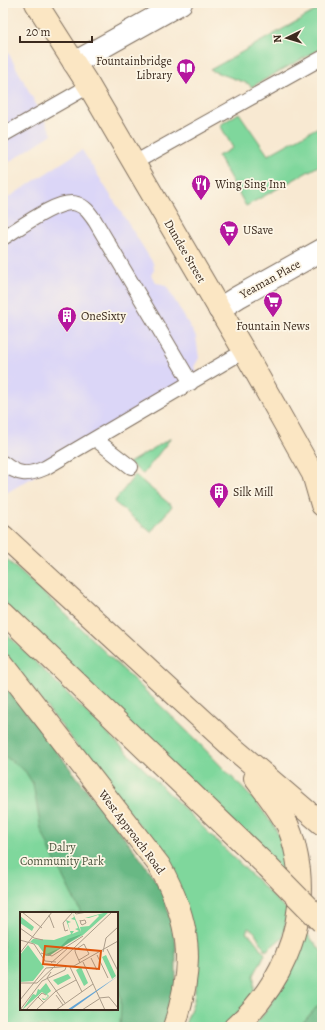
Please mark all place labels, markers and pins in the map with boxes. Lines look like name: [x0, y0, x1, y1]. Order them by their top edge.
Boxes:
place label: Fountainbridge Library: [96, 53, 173, 83]
library icon: Fountainbridge Library: [175, 57, 197, 85]
restaurant icon: Wing Sing Inn: [190, 173, 212, 201]
place label: Wing Sing Inn: [214, 176, 286, 192]
supermarket icon: USave: [218, 219, 240, 247]
place label: USave: [243, 222, 273, 238]
supermarket icon: Fountain News: [262, 290, 284, 318]
building icon: OneSixty: [56, 305, 78, 333]
place label: OneSixty: [81, 308, 127, 324]
place label: Fountain News: [236, 318, 310, 334]
building icon: Silk Mill: [208, 481, 230, 509]
place label: Silk Mill: [233, 484, 273, 500]

